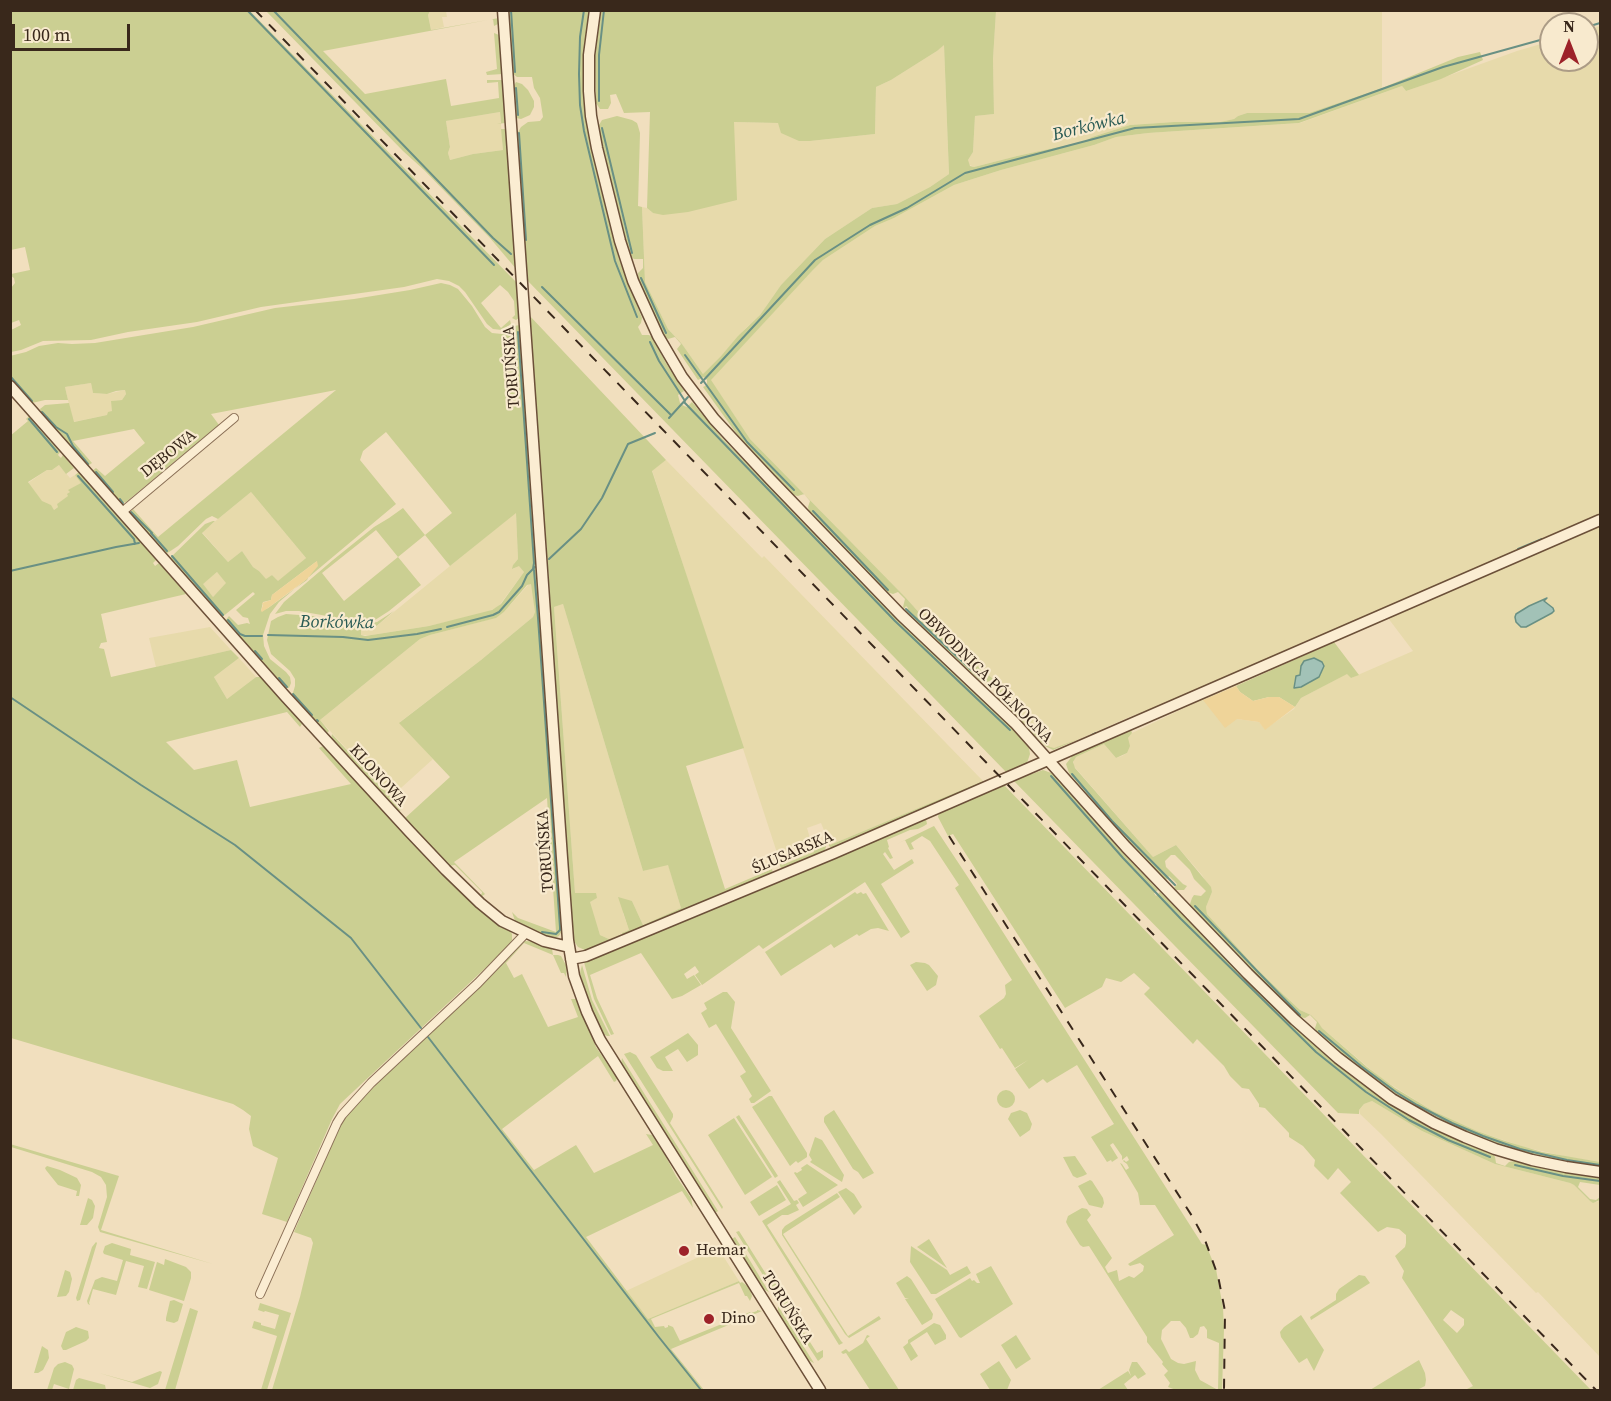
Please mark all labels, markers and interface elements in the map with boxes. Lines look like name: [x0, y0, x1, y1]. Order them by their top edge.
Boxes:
scale bar: [15, 12, 134, 50]
north arrow: [1539, 12, 1599, 72]
text: N: [1563, 15, 1575, 37]
text: 100 m: [23, 22, 70, 47]
water label: Borkówka: [1050, 107, 1128, 147]
street label: TORUŃSKA: [500, 325, 524, 409]
street label: DĘBOWA: [137, 426, 201, 482]
street label: OBWODNICA PÓŁNOCNA: [913, 604, 1057, 748]
water label: Borkówka: [300, 612, 374, 634]
street label: KLONOWA: [345, 741, 411, 811]
street label: TORUŃSKA: [534, 809, 558, 893]
street label: ŚLUSARSKA: [750, 827, 836, 879]
place label: Hemar: [696, 1241, 746, 1261]
marker: Hemar: [677, 1244, 691, 1258]
street label: TORUŃSKA: [757, 1268, 817, 1348]
place label: Dino: [721, 1309, 756, 1329]
marker: Dino: [702, 1312, 716, 1326]

